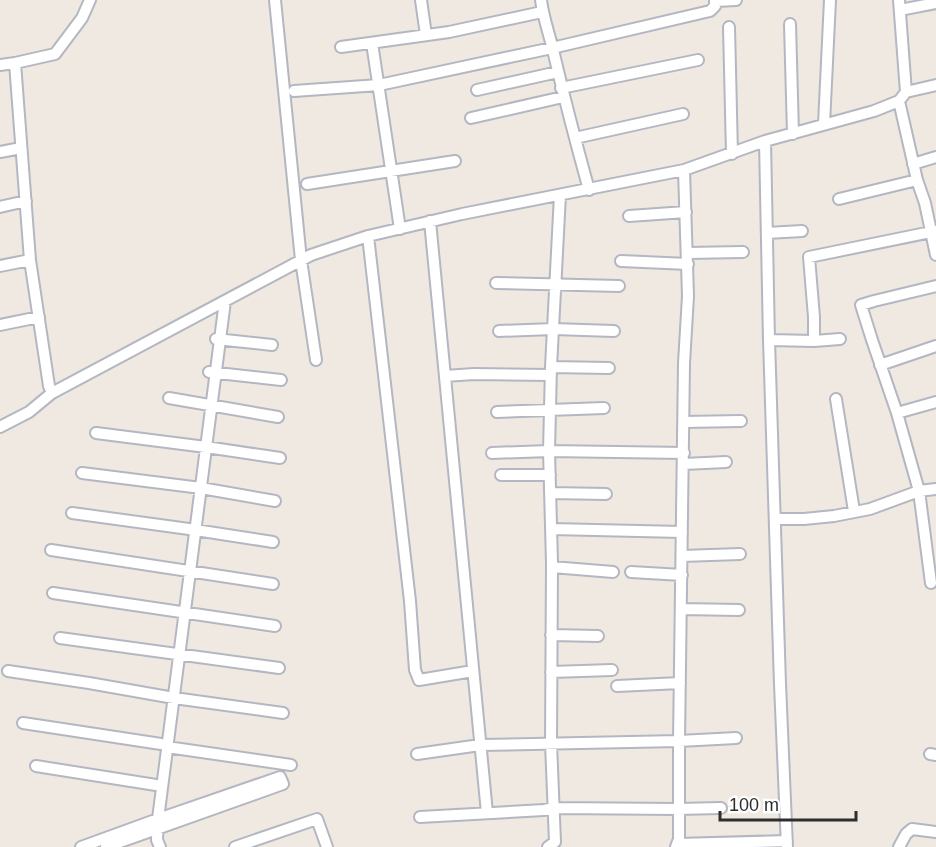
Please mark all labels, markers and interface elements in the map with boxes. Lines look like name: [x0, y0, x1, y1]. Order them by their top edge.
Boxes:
scale bar: [720, 784, 856, 822]
text: 100 m: [729, 795, 779, 815]

